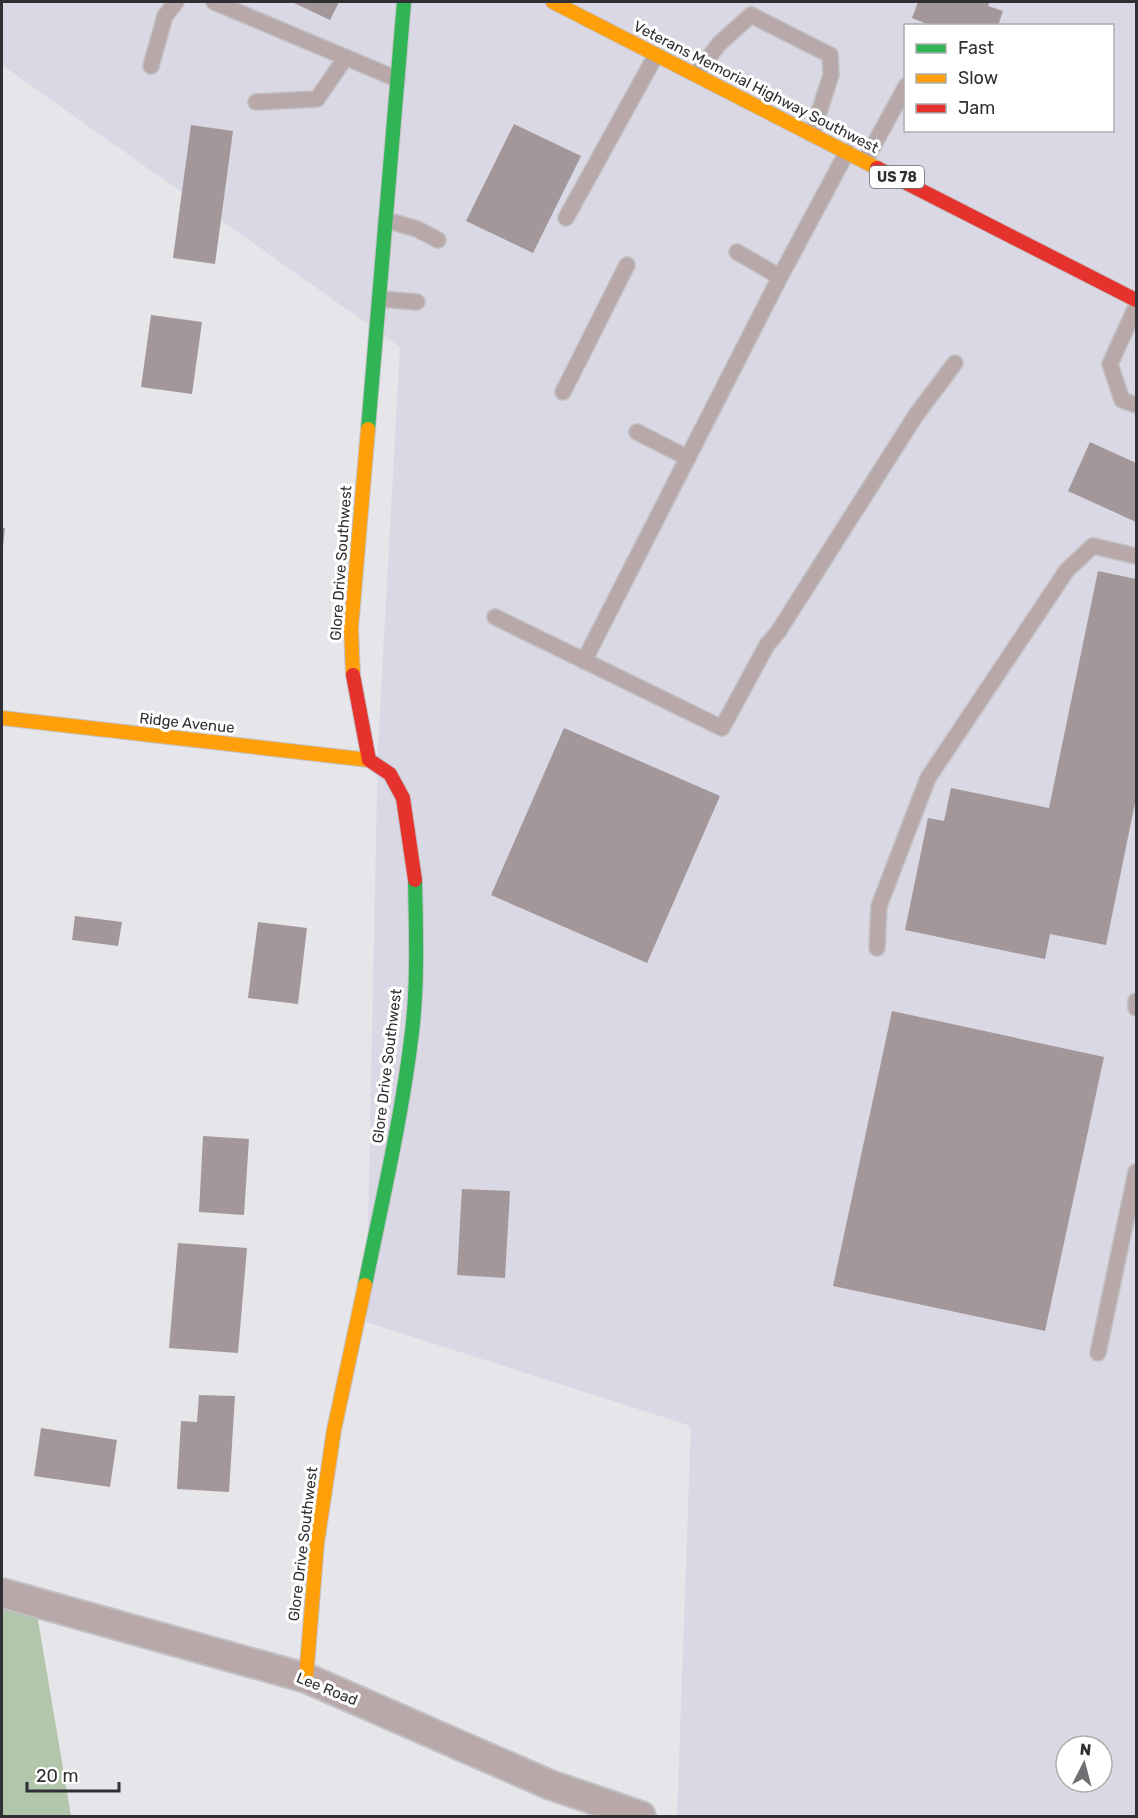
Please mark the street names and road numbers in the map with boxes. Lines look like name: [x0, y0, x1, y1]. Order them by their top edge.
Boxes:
street label: Veterans Memorial Highway Southwest: [631, 17, 882, 157]
road number: US 78: [870, 166, 924, 188]
street label: Glore Drive Southwest: [327, 485, 355, 641]
street label: Ridge Avenue: [139, 709, 235, 737]
street label: Glore Drive Southwest: [369, 988, 405, 1144]
street label: Glore Drive Southwest: [285, 1466, 321, 1622]
street label: Lee Road: [294, 1669, 360, 1709]

